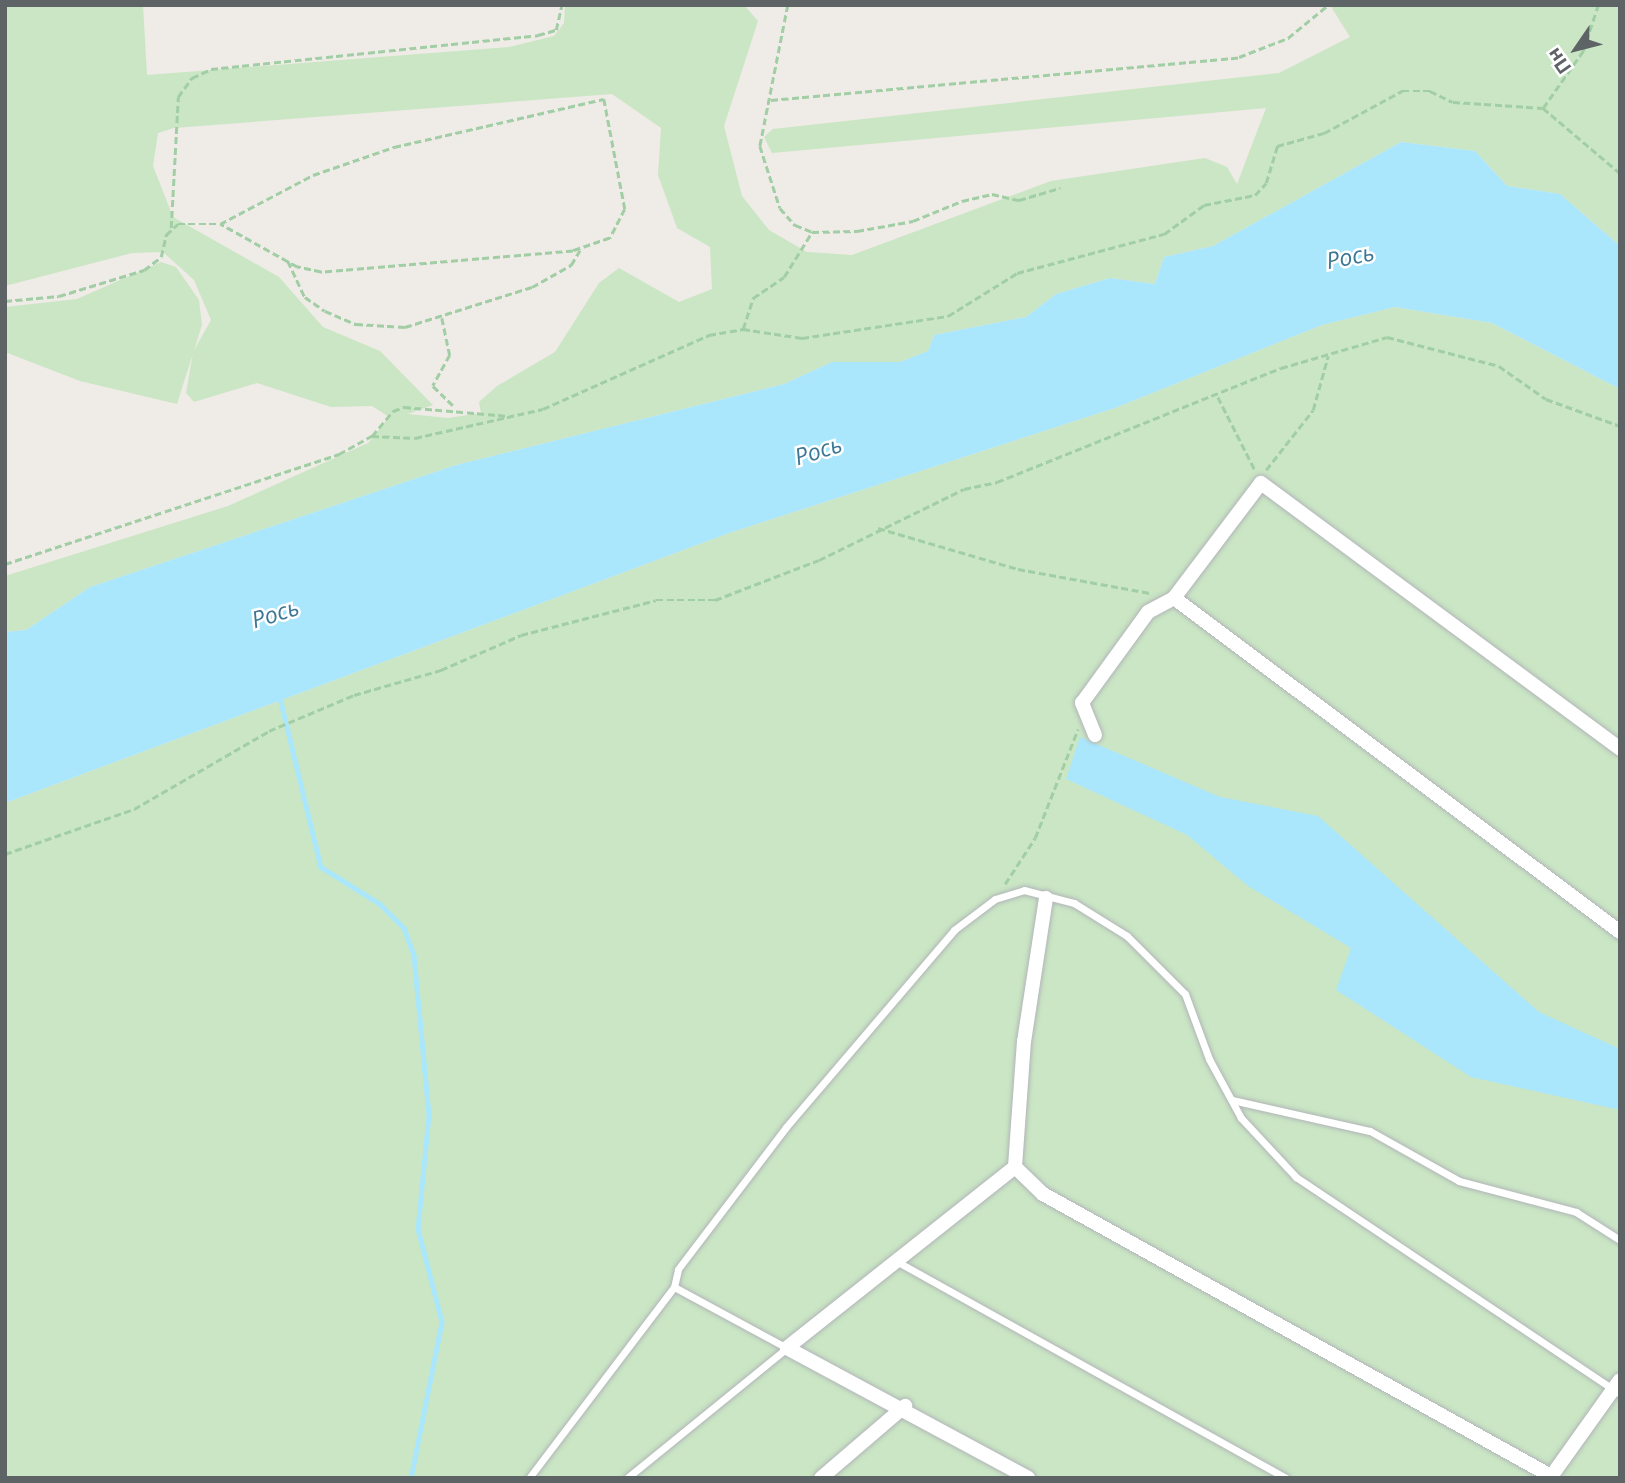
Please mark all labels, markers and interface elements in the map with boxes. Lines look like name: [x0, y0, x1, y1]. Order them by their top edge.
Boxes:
north arrow: [1541, 14, 1611, 84]
text: Пн: [1540, 43, 1577, 79]
water label: Рось: [1324, 238, 1376, 274]
water label: Рось: [791, 430, 845, 470]
water label: Рось: [248, 593, 302, 633]

